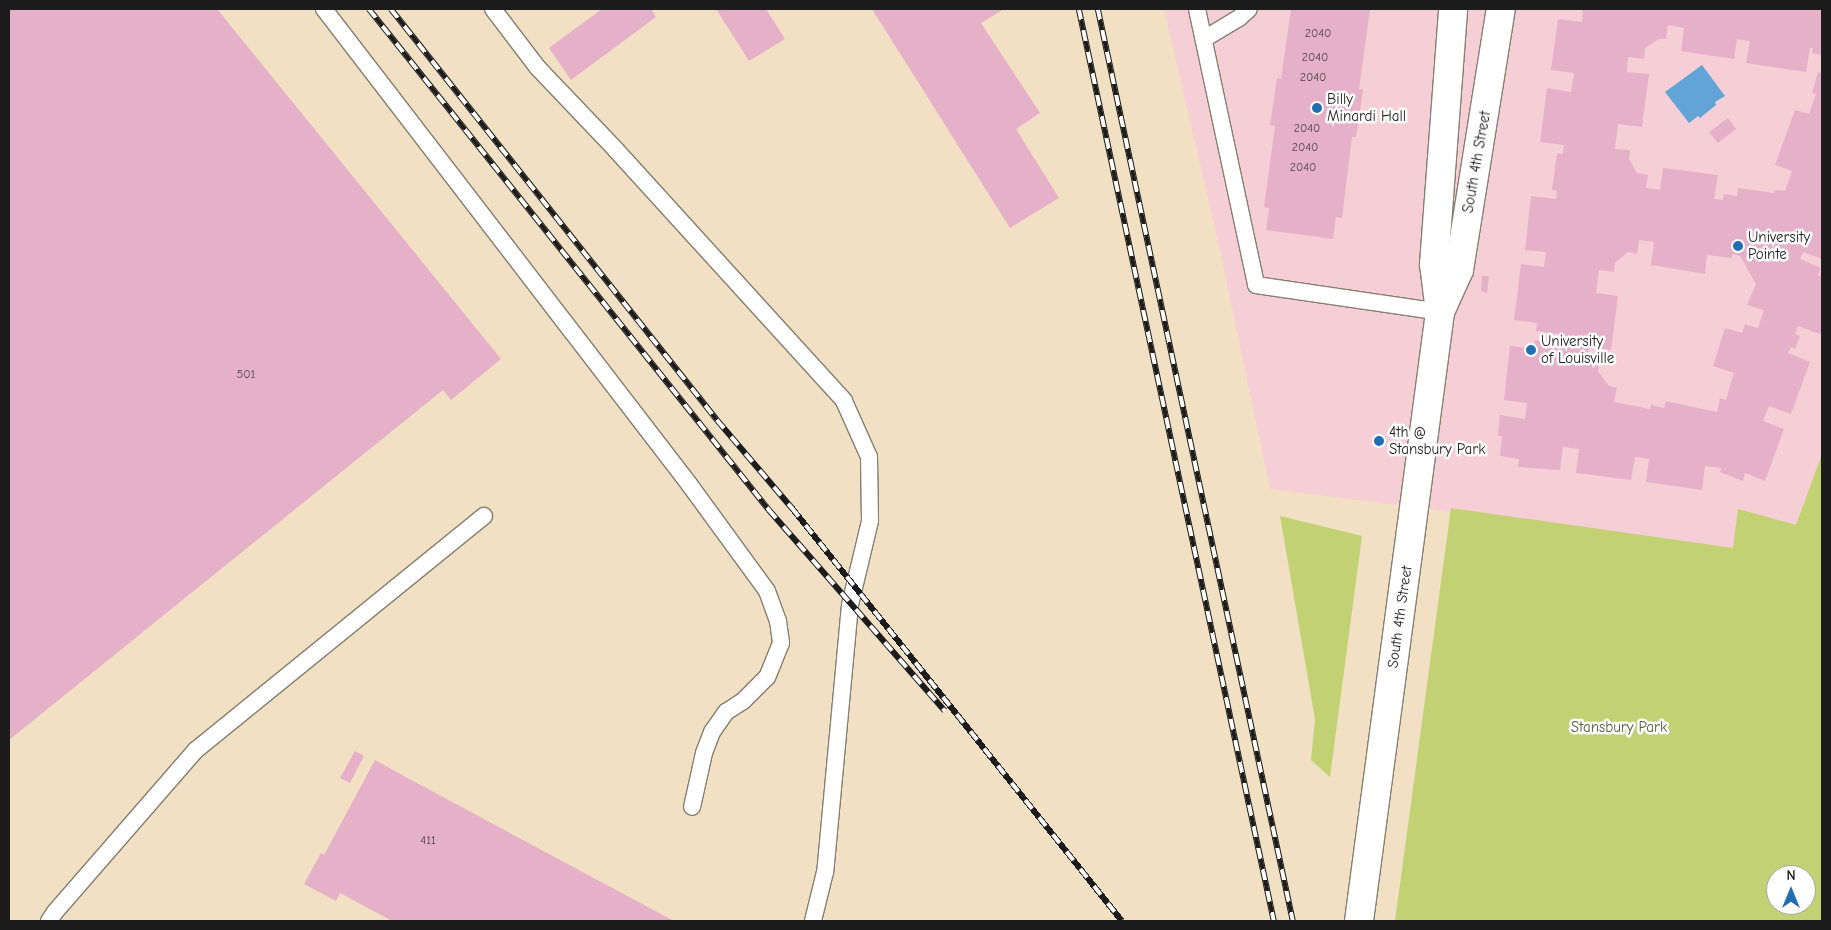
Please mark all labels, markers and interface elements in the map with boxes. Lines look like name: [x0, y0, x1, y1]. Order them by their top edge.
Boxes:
house number: 2040: [1305, 27, 1331, 41]
house number: 2040: [1302, 51, 1328, 65]
house number: 2040: [1300, 71, 1326, 85]
place label: Billy Minardi Hall: [1327, 90, 1406, 125]
marker: Billy Minardi Hall: [1311, 102, 1323, 114]
street label: South 4th Street: [1459, 110, 1495, 214]
house number: 2040: [1294, 122, 1320, 136]
house number: 2040: [1292, 141, 1318, 155]
house number: 2040: [1290, 161, 1316, 175]
place label: University Pointe: [1748, 228, 1810, 263]
marker: University Pointe: [1732, 240, 1744, 252]
place label: University of Louisville: [1541, 332, 1614, 367]
marker: University of Louisville: [1525, 344, 1537, 356]
house number: 501: [237, 368, 255, 382]
place label: 4th @ Stansbury Park: [1389, 423, 1485, 458]
marker: 4th @ Stansbury Park: [1373, 435, 1385, 447]
street label: South 4th Street: [1384, 565, 1416, 669]
park label: Stansbury Park: [1571, 719, 1667, 737]
house number: 411: [420, 834, 436, 848]
north arrow: [1766, 865, 1816, 915]
text: N: [1786, 867, 1796, 884]

